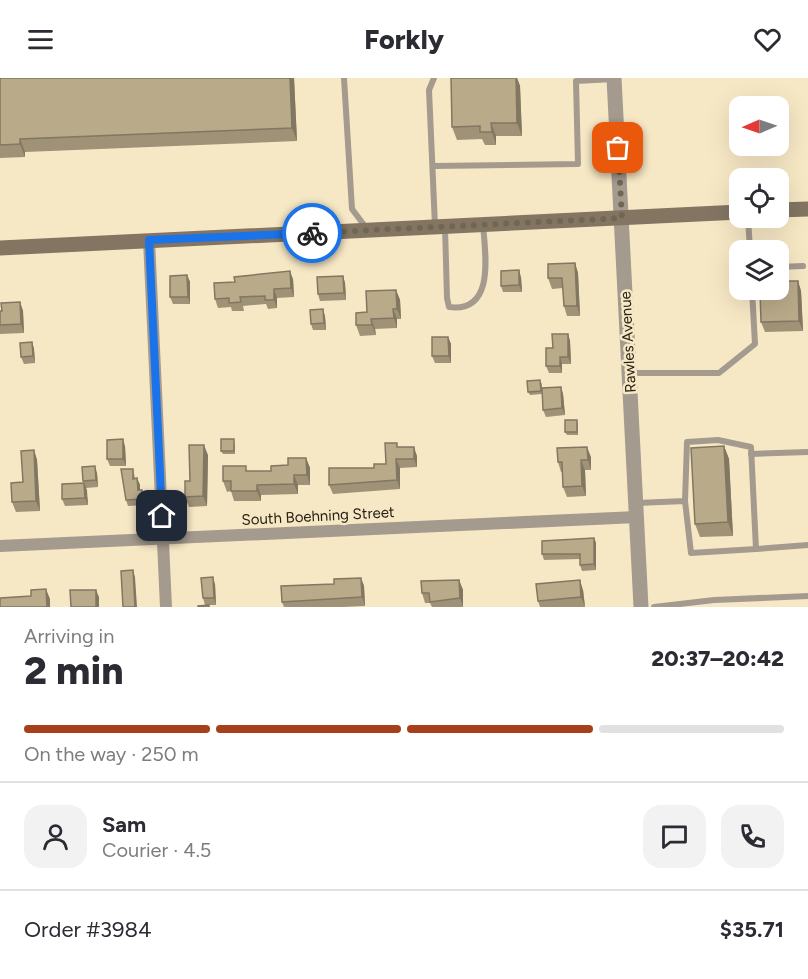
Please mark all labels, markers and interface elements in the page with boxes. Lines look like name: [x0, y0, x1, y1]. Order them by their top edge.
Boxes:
icon: menu: [24, 23, 57, 56]
text: Forkly: [364, 23, 444, 56]
icon: heart: [751, 23, 784, 56]
north arrow: [729, 96, 789, 156]
map controls: [729, 96, 789, 300]
pin: [592, 122, 643, 173]
icon: bag: [601, 131, 634, 164]
button: locate: [729, 168, 789, 228]
courier: [282, 203, 342, 263]
icon: bike: [296, 217, 329, 250]
button: layers: [729, 240, 789, 300]
street label: Rawles Avenue: [616, 291, 640, 393]
pin: [136, 490, 187, 541]
icon: home: [145, 499, 178, 532]
street label: South Boehning Street: [241, 503, 395, 529]
text: Arriving in: [24, 624, 114, 648]
text: 20:37–20:42: [651, 645, 784, 672]
text: 2 min: [24, 647, 124, 694]
text: On the way · 250 m: [24, 742, 199, 766]
button: person: [24, 805, 87, 868]
button: chat: [643, 805, 706, 868]
button: phone: [721, 805, 784, 868]
text: Sam: [102, 811, 146, 838]
text: Courier · 4.5: [102, 838, 211, 862]
text: Order #3984: [24, 916, 152, 943]
text: $35.71: [720, 916, 784, 943]

